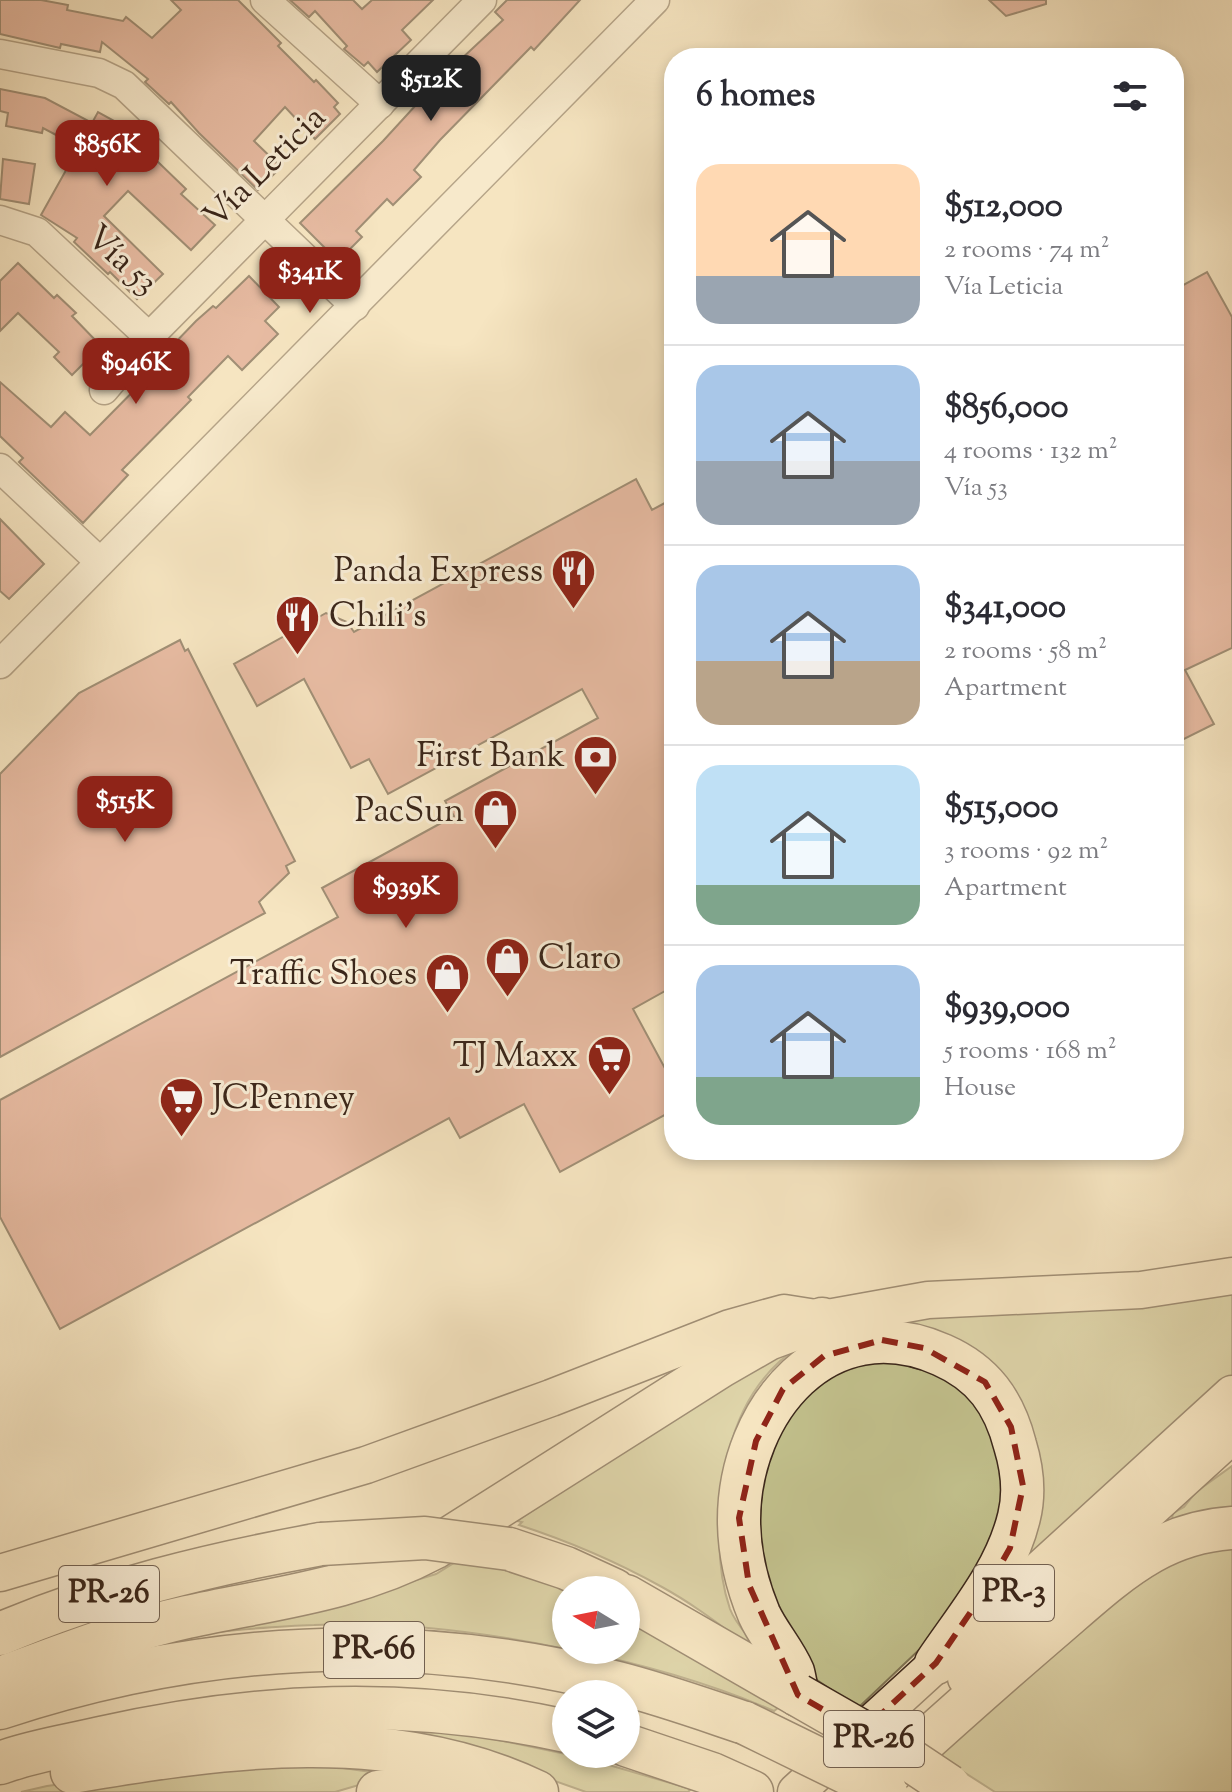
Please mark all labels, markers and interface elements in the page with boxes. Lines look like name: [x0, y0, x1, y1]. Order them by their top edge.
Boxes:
pin: $512K: [375, 55, 487, 123]
text: $512K: [400, 62, 462, 99]
text: 6 homes: [696, 72, 815, 121]
icon: filters: [1108, 74, 1152, 118]
street label: Vía Leticia: [194, 96, 338, 240]
pin: $856K: [51, 120, 163, 188]
text: $856K: [73, 127, 141, 164]
text: $512,000: [944, 183, 1063, 232]
icon: home: [760, 196, 856, 292]
street label: Vía 53: [74, 215, 168, 307]
text: 2 rooms · 74 m²: [944, 232, 1109, 269]
pin: $341K: [254, 247, 366, 315]
text: $341K: [277, 254, 343, 291]
text: Vía Leticia: [944, 269, 1063, 306]
pin: $946K: [80, 338, 192, 406]
text: $946K: [100, 345, 172, 382]
text: $856,000: [944, 384, 1068, 433]
icon: home: [760, 397, 856, 493]
text: 4 rooms · 132 m²: [944, 433, 1118, 470]
text: Vía 53: [944, 470, 1008, 507]
place label: Panda Express: [334, 548, 543, 597]
restaurant icon: Panda Express: [550, 548, 598, 611]
text: $341,000: [944, 584, 1066, 633]
restaurant icon: Chili's: [274, 593, 322, 656]
place label: Chili's: [329, 593, 426, 642]
icon: home: [760, 597, 856, 693]
text: 2 rooms · 58 m²: [944, 633, 1107, 670]
text: Apartment: [944, 670, 1067, 707]
place label: First Bank: [416, 733, 565, 782]
bank icon: First Bank: [572, 733, 620, 796]
pin: $515K: [69, 776, 181, 844]
text: $515K: [95, 783, 155, 820]
text: $515,000: [944, 784, 1058, 833]
place label: PacSun: [355, 788, 464, 837]
shop icon: PacSun: [471, 788, 519, 851]
icon: home: [760, 797, 856, 893]
text: 3 rooms · 92 m²: [944, 833, 1108, 870]
pin: $939K: [350, 862, 462, 930]
text: $939K: [372, 869, 440, 906]
text: Apartment: [944, 870, 1067, 907]
shop icon: Claro: [483, 935, 531, 998]
place label: Claro: [538, 935, 621, 984]
place label: Traffic Shoes: [230, 951, 417, 1000]
shop icon: Traffic Shoes: [424, 951, 472, 1014]
text: $939,000: [944, 984, 1070, 1033]
icon: home: [760, 997, 856, 1093]
place label: TJ Maxx: [453, 1033, 578, 1082]
supermarket icon: TJ Maxx: [585, 1033, 633, 1096]
text: 5 rooms · 168 m²: [944, 1033, 1117, 1070]
text: House: [944, 1070, 1016, 1107]
supermarket icon: JCPenney: [157, 1075, 205, 1138]
place label: JCPenney: [210, 1075, 355, 1124]
road number: PR-3: [974, 1565, 1054, 1621]
road number: PR-26: [59, 1566, 159, 1622]
north arrow: [552, 1576, 640, 1664]
map controls: [552, 1576, 640, 1768]
road number: PR-66: [324, 1622, 424, 1678]
button: layers: [552, 1680, 640, 1768]
road number: PR-26: [824, 1711, 924, 1767]

